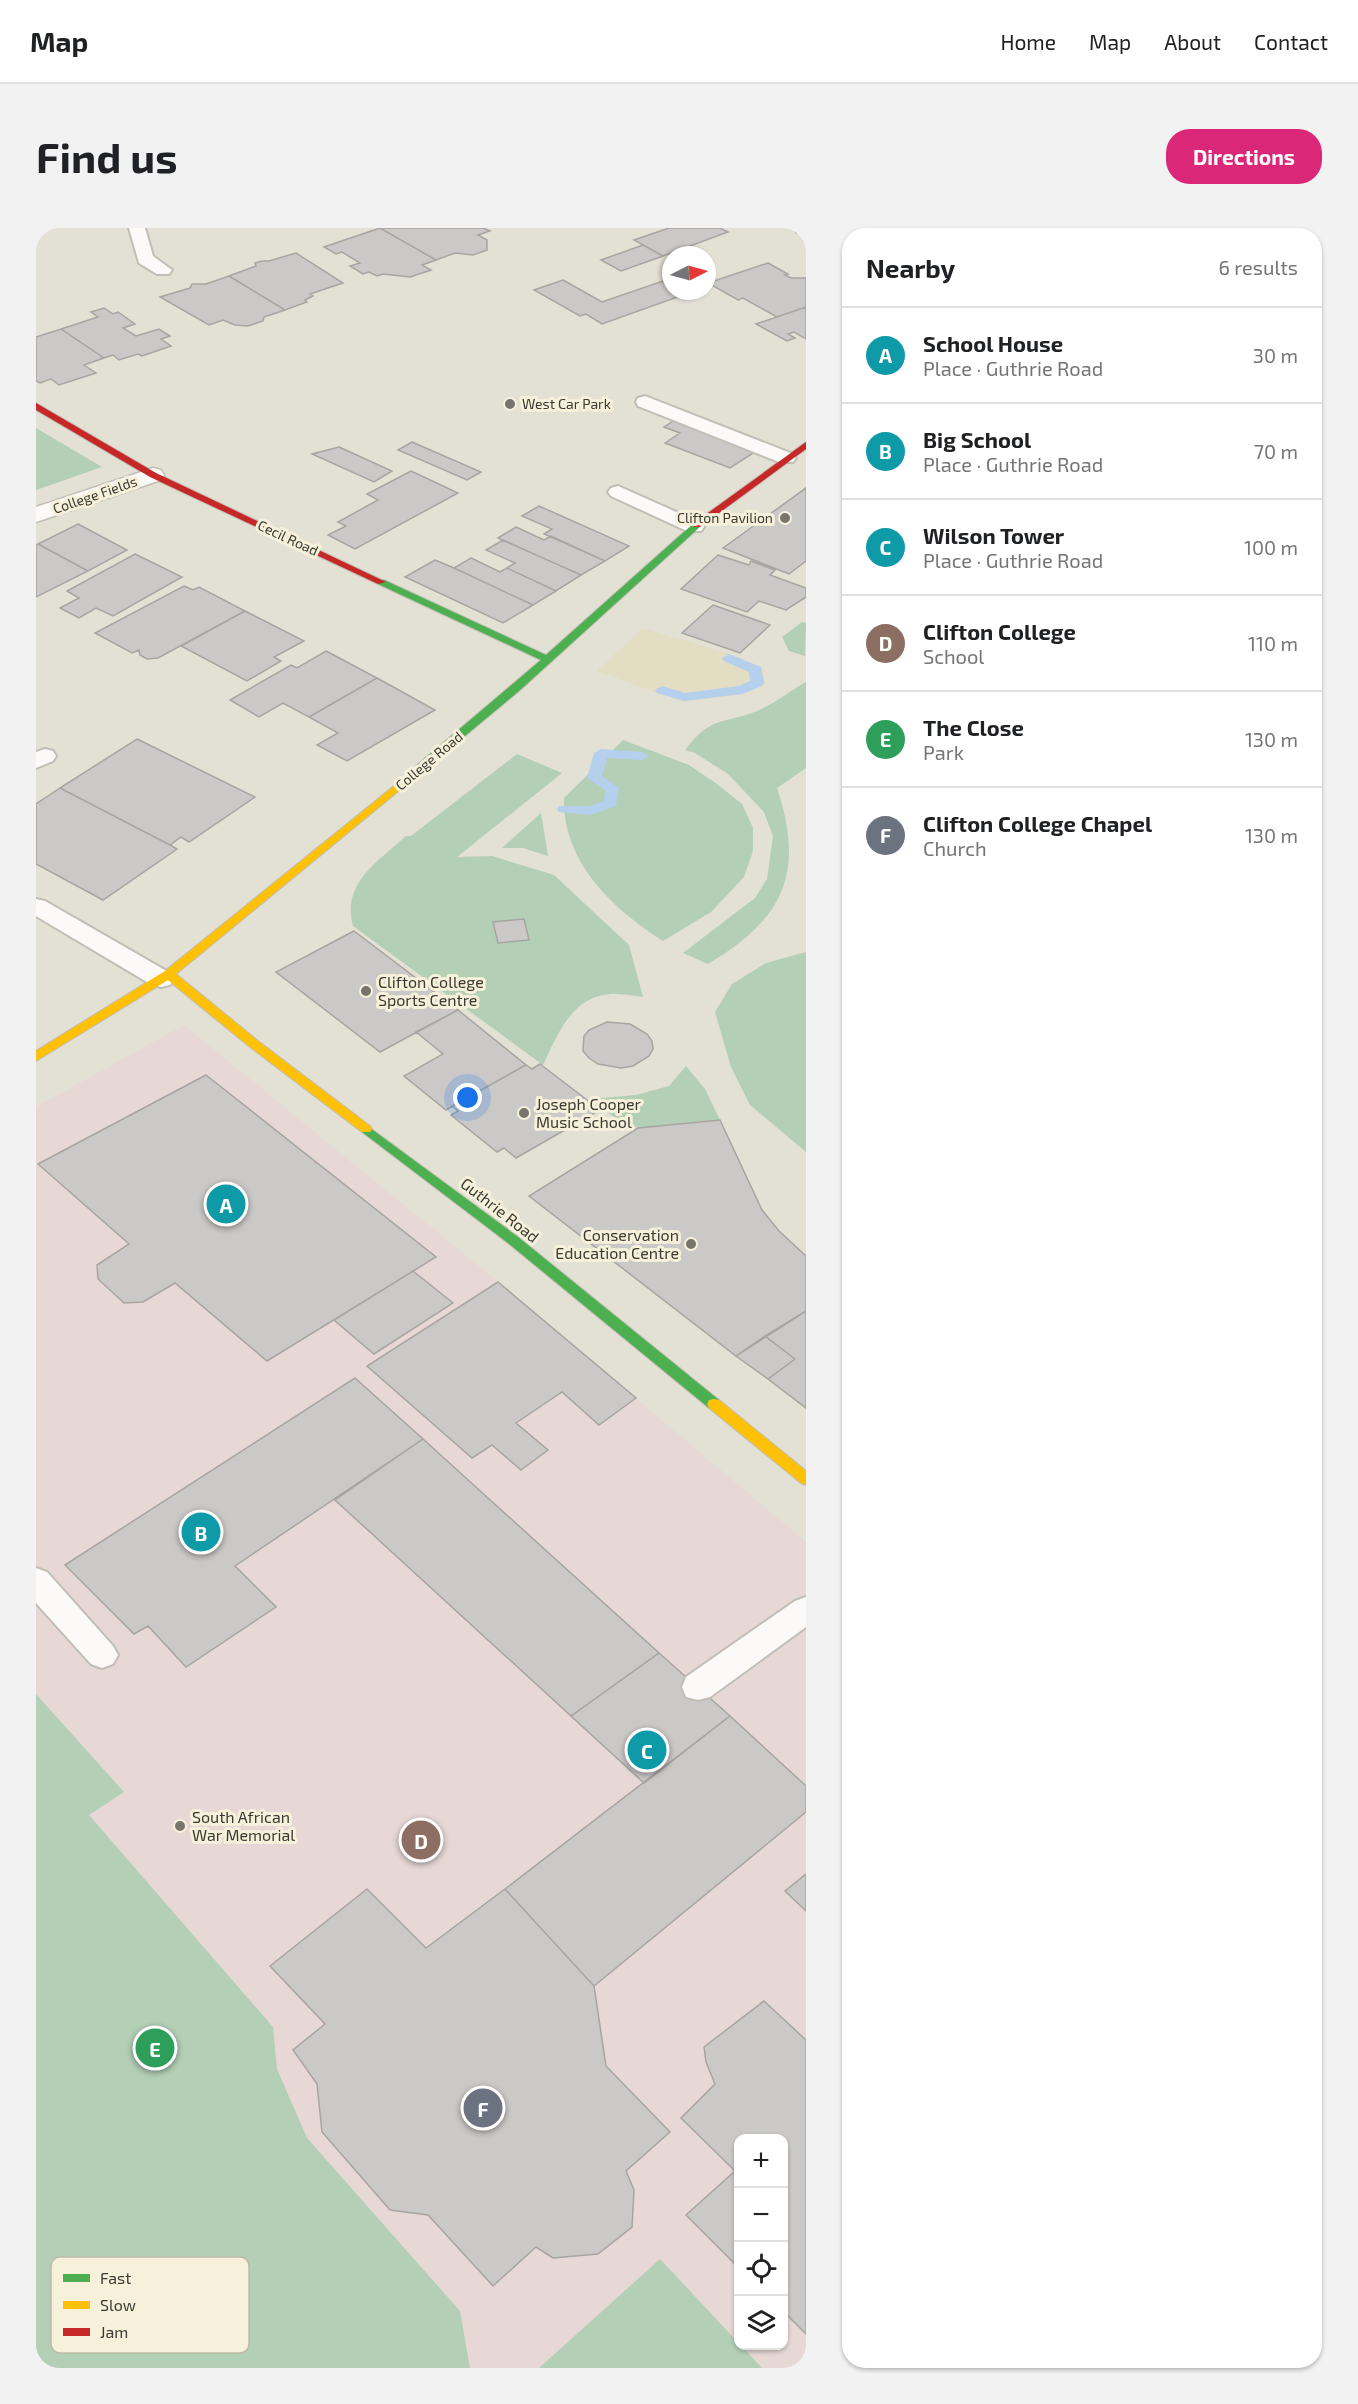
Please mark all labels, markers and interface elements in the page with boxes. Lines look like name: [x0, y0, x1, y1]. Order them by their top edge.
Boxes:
text: Map: [30, 24, 88, 58]
text: Home: [1000, 29, 1056, 54]
text: Map: [1089, 29, 1131, 54]
text: About: [1164, 29, 1221, 54]
text: Contact: [1254, 29, 1328, 54]
button: Directions: [1166, 129, 1322, 184]
text: Find us: [36, 131, 178, 181]
north arrow: [662, 246, 716, 300]
text: Nearby: [866, 252, 955, 283]
text: 6 results: [1218, 255, 1298, 279]
text: School House: [923, 330, 1063, 356]
text: A: [879, 343, 892, 367]
text: 30 m: [1253, 343, 1298, 367]
text: Place · Guthrie Road: [923, 356, 1103, 380]
place label: West Car Park: [522, 395, 611, 412]
marker: West Car Park: [503, 397, 517, 411]
text: Big School: [923, 426, 1031, 452]
text: B: [879, 439, 892, 463]
text: 70 m: [1254, 439, 1298, 463]
text: Place · Guthrie Road: [923, 452, 1103, 476]
street label: College Fields: [50, 472, 139, 517]
place label: Clifton Pavilion: [677, 509, 773, 526]
marker: Clifton Pavilion: [778, 511, 792, 525]
street label: Cecil Road: [255, 516, 321, 559]
text: Wilson Tower: [923, 522, 1064, 548]
text: C: [880, 535, 891, 559]
text: 100 m: [1244, 535, 1298, 559]
text: Place · Guthrie Road: [923, 548, 1103, 572]
text: Clifton College: [923, 618, 1076, 644]
text: D: [879, 631, 892, 655]
text: 110 m: [1248, 631, 1298, 655]
text: School: [923, 644, 984, 668]
text: The Close: [923, 714, 1024, 740]
text: E: [880, 727, 891, 751]
text: 130 m: [1245, 727, 1298, 751]
street label: College Road: [392, 728, 466, 794]
text: Park: [923, 740, 964, 764]
text: Clifton College Chapel: [923, 810, 1152, 836]
text: F: [880, 823, 891, 847]
text: 130 m: [1245, 823, 1298, 847]
text: Church: [923, 836, 987, 860]
place label: Clifton College Sports Centre: [378, 972, 484, 1009]
marker: Clifton College Sports Centre: [359, 984, 373, 998]
your location: [453, 1083, 482, 1112]
place label: Joseph Cooper Music School: [536, 1094, 642, 1131]
marker: Joseph Cooper Music School: [517, 1106, 531, 1120]
street label: Guthrie Road: [457, 1173, 543, 1246]
pin: A: [206, 1182, 246, 1226]
place label: Conservation Education Centre: [555, 1225, 679, 1262]
marker: Conservation Education Centre: [684, 1237, 698, 1251]
pin: B: [182, 1510, 220, 1554]
pin: C: [628, 1728, 666, 1772]
place label: South African War Memorial: [192, 1807, 295, 1844]
pin: D: [402, 1818, 440, 1862]
marker: South African War Memorial: [173, 1819, 187, 1833]
pin: E: [136, 2026, 174, 2070]
pin: F: [464, 2086, 502, 2130]
map controls: [734, 2134, 788, 2350]
button: +: [734, 2134, 788, 2188]
button: −: [734, 2188, 788, 2242]
button: locate: [734, 2242, 788, 2296]
legend: [51, 2257, 249, 2353]
text: Fast: [100, 2268, 131, 2287]
text: Slow: [100, 2295, 136, 2314]
button: layers: [734, 2296, 788, 2350]
text: Jam: [100, 2322, 128, 2341]

